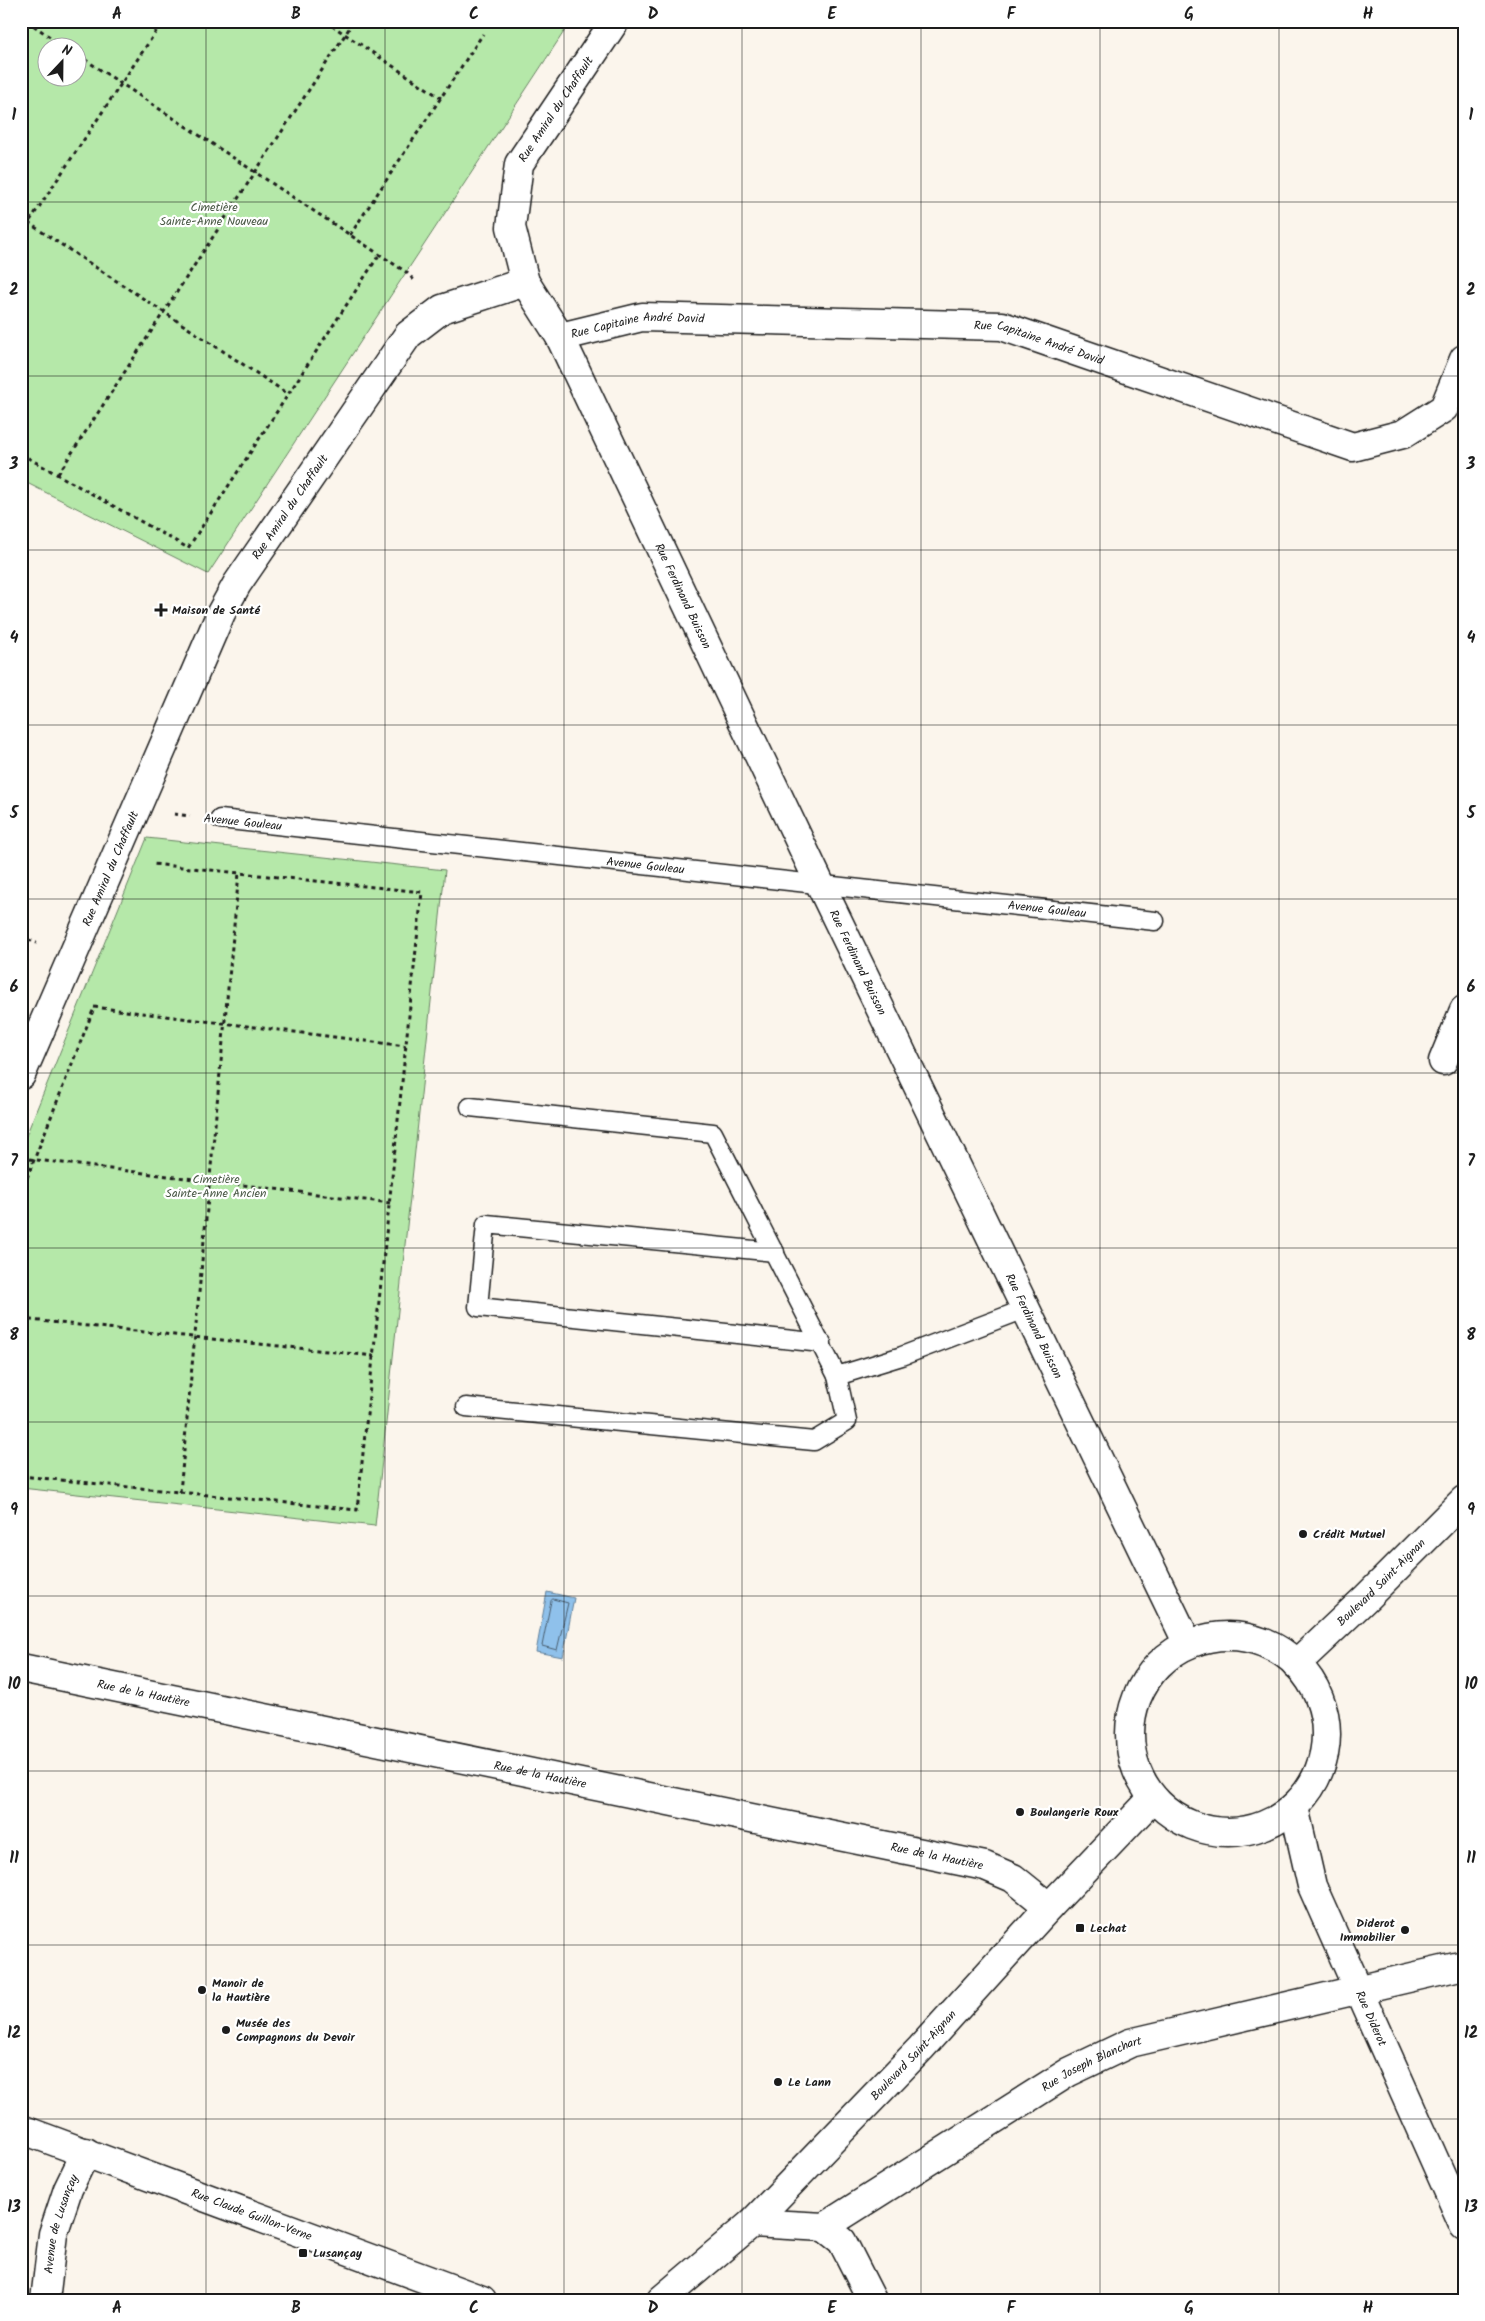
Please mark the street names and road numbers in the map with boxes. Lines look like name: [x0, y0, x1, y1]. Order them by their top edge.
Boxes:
street label: Rue Amiral du Chaffault: [514, 52, 599, 166]
street label: Rue Capitaine André David: [569, 308, 705, 344]
street label: Rue Capitaine André David: [974, 316, 1107, 371]
street label: Rue Amiral du Chaffault: [247, 450, 333, 564]
street label: Rue Ferdinand Buisson: [649, 540, 716, 652]
street label: Rue Amiral du Chaffault: [77, 808, 144, 929]
street label: Avenue Gouleau: [203, 809, 283, 836]
street label: Avenue Gouleau: [605, 852, 686, 880]
street label: Avenue Gouleau: [1007, 896, 1087, 923]
street label: Rue Ferdinand Buisson: [824, 907, 891, 1019]
street label: Rue Ferdinand Buisson: [1000, 1270, 1067, 1382]
street label: Boulevard Saint-Aignan: [1333, 1534, 1430, 1631]
street label: Rue de la Hautière: [95, 1675, 192, 1713]
street label: Rue de la Hautière: [492, 1756, 589, 1794]
street label: Rue de la Hautière: [889, 1838, 985, 1876]
street label: Rue Diderot: [1350, 1988, 1392, 2050]
street label: Boulevard Saint-Aignan: [866, 2006, 961, 2105]
street label: Rue Joseph Blanchart: [1038, 2032, 1144, 2097]
street label: Avenue de Lusançay: [39, 2171, 84, 2275]
street label: Rue Claude Guillon-Verne: [188, 2184, 315, 2246]

